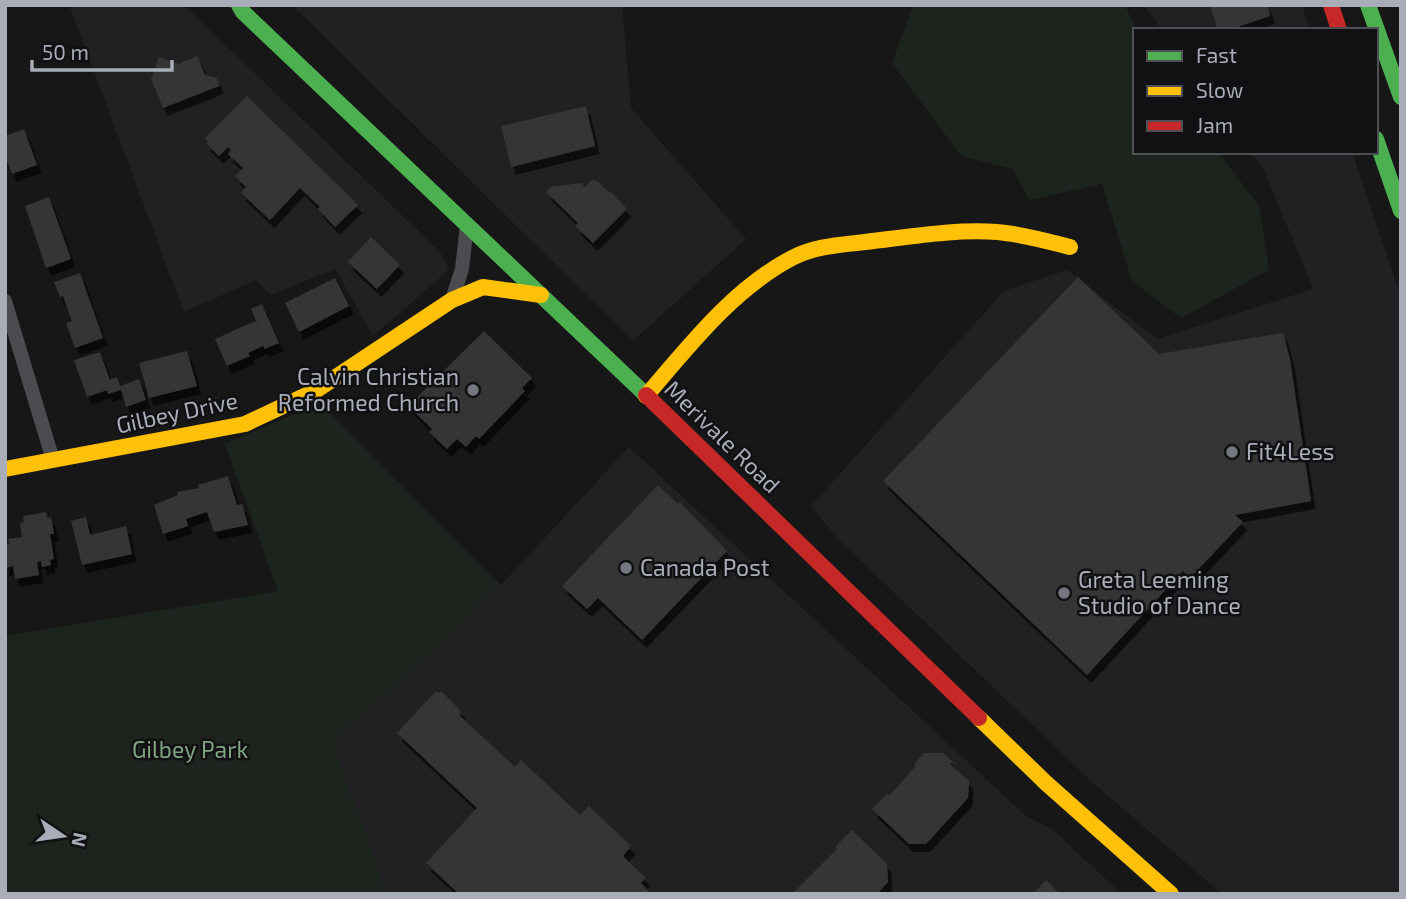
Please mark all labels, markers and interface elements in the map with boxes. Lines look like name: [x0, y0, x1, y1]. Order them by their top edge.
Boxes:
scale bar: [32, 28, 172, 72]
legend: [1133, 28, 1378, 154]
text: 50 m: [42, 39, 89, 64]
text: Fast: [1196, 42, 1237, 67]
text: Slow: [1196, 77, 1243, 102]
text: Jam: [1196, 112, 1233, 137]
place label: Calvin Christian Reformed Church: [278, 362, 459, 416]
street label: Merivale Road: [659, 374, 786, 498]
marker: Calvin Christian Reformed Church: [465, 382, 481, 398]
street label: Gilbey Drive: [113, 385, 240, 439]
place label: Fit4Less: [1246, 437, 1335, 465]
marker: Fit4Less: [1224, 444, 1240, 460]
place label: Canada Post: [640, 553, 770, 581]
marker: Canada Post: [618, 560, 634, 576]
place label: Greta Leeming Studio of Dance: [1078, 565, 1241, 619]
marker: Greta Leeming Studio of Dance: [1056, 585, 1072, 601]
park label: Gilbey Park: [132, 735, 248, 763]
north arrow: [28, 801, 98, 871]
text: N: [67, 831, 93, 849]

